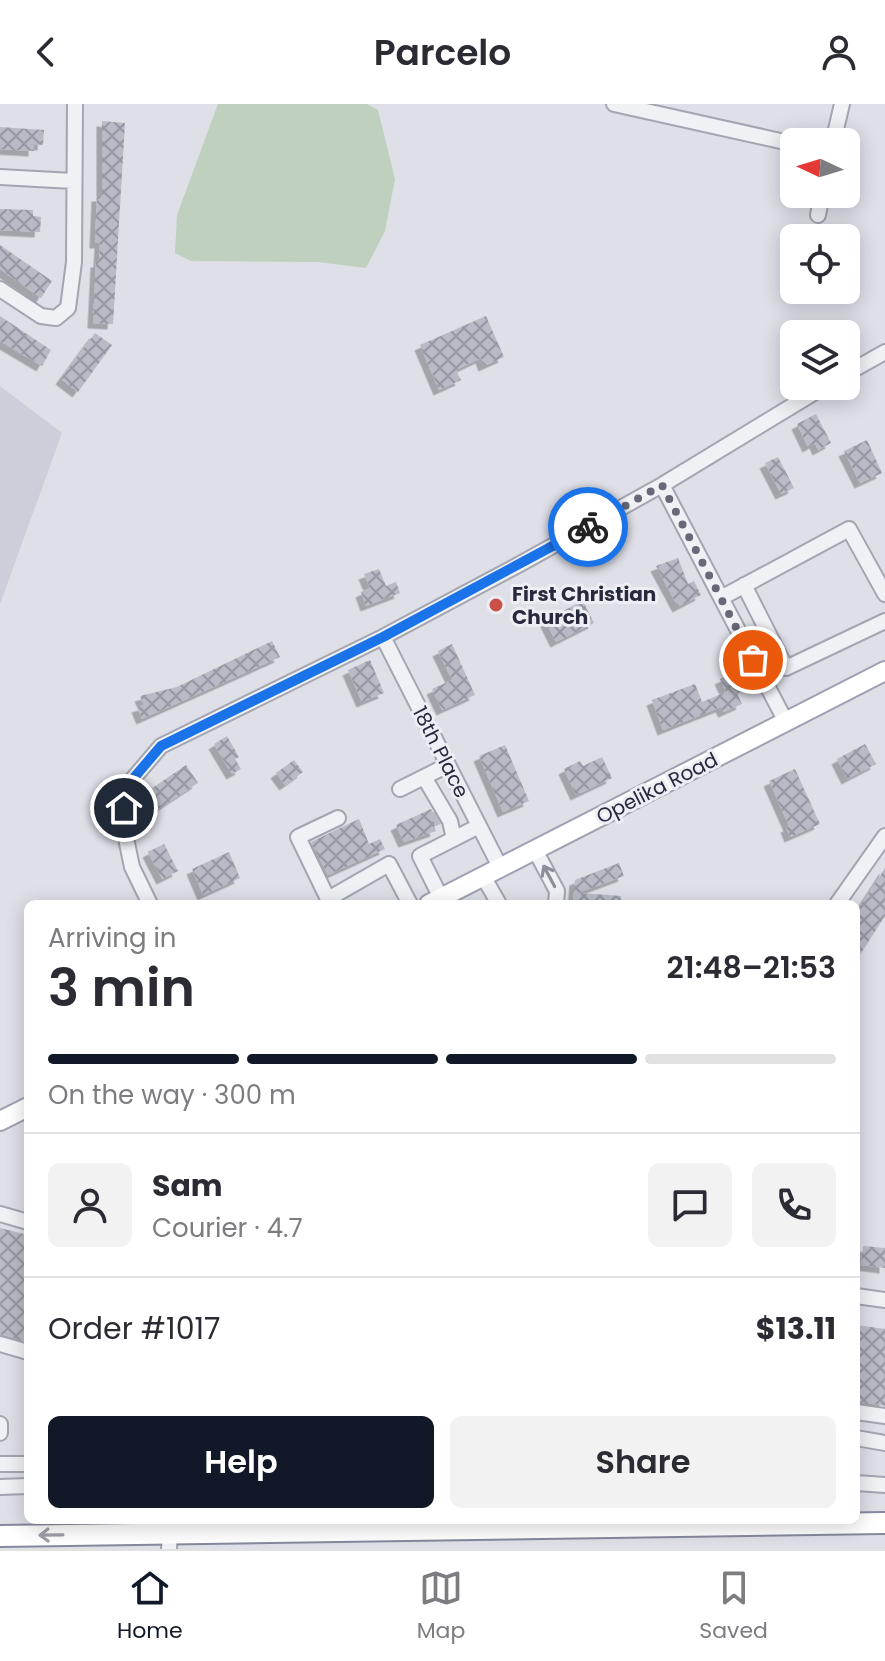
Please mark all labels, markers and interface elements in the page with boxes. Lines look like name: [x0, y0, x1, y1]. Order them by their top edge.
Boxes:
text: Parcelo: [374, 27, 511, 78]
icon: back: [24, 30, 68, 74]
icon: person: [817, 30, 861, 74]
north arrow: [780, 128, 860, 208]
map controls: [780, 128, 860, 400]
button: locate: [780, 224, 860, 304]
button: layers: [780, 320, 860, 400]
courier: [548, 487, 628, 567]
icon: bike: [566, 505, 610, 549]
place label: First Christian Church: [512, 580, 656, 631]
marker: First Christian Church: [487, 596, 505, 614]
pin: [719, 626, 787, 694]
icon: bag: [731, 638, 775, 682]
street label: 18th Place: [406, 702, 476, 802]
street label: Opelika Road: [592, 745, 722, 831]
pin: [90, 774, 158, 842]
icon: home: [102, 786, 146, 830]
one-way arrow: [540, 865, 556, 888]
text: Arriving in: [48, 920, 177, 956]
text: 21:48–21:53: [667, 946, 836, 989]
text: 3 min: [48, 951, 195, 1024]
text: On the way · 300 m: [48, 1077, 296, 1113]
button: person: [48, 1163, 132, 1247]
button: chat: [648, 1163, 732, 1247]
button: phone: [752, 1163, 836, 1247]
text: Sam: [152, 1164, 223, 1207]
text: Courier · 4.7: [152, 1210, 303, 1246]
text: Order #1017: [48, 1307, 220, 1350]
text: $13.11: [756, 1307, 836, 1350]
button: Help: [48, 1416, 434, 1508]
button: Share: [450, 1416, 836, 1508]
one-way arrow: [38, 1527, 65, 1542]
tab: Home: [117, 1566, 183, 1647]
tab: Map: [417, 1566, 465, 1647]
tab: Saved: [699, 1566, 768, 1647]

